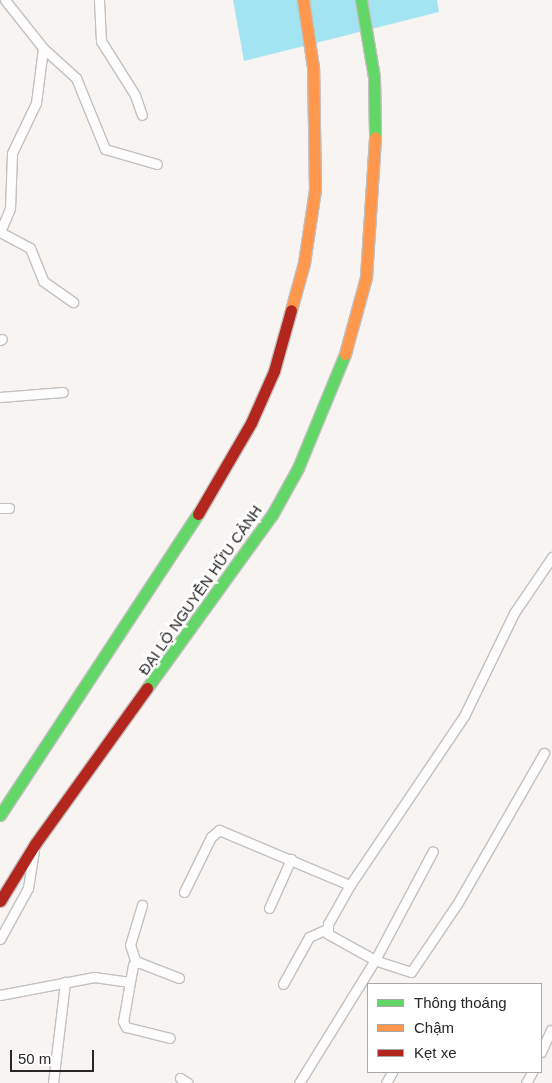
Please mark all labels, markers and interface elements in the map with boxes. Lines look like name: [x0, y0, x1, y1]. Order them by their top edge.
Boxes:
street label: ĐẠI LỘ NGUYỄN HỮU CẢNH: [134, 502, 266, 678]
legend: [367, 983, 542, 1073]
text: Thông thoáng: [414, 994, 507, 1011]
text: Chậm: [414, 1019, 454, 1036]
scale bar: [12, 1040, 96, 1072]
text: Kẹt xe: [414, 1044, 457, 1061]
text: 50 m: [18, 1050, 51, 1067]

